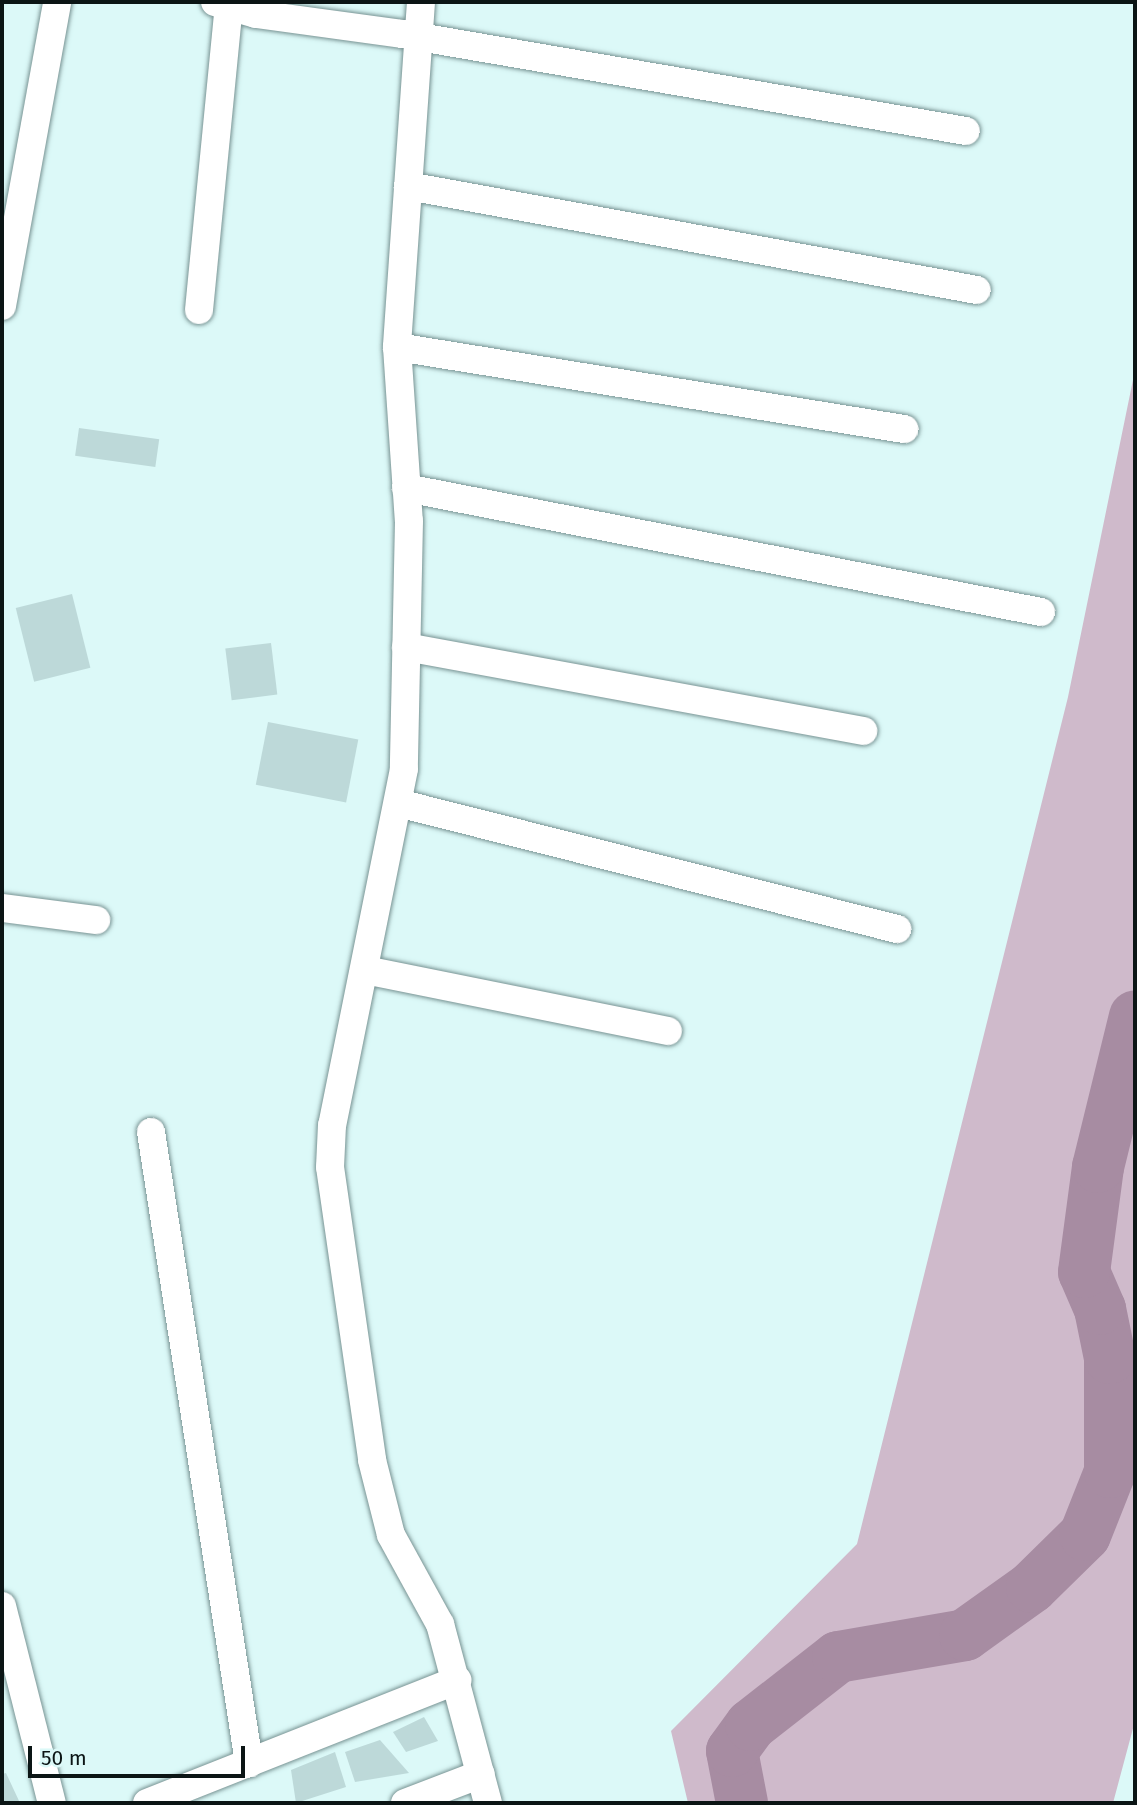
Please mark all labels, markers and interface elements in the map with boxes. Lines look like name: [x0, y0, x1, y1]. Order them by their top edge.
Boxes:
scale bar: [32, 1731, 248, 1775]
text: 50 m: [41, 1745, 87, 1771]

